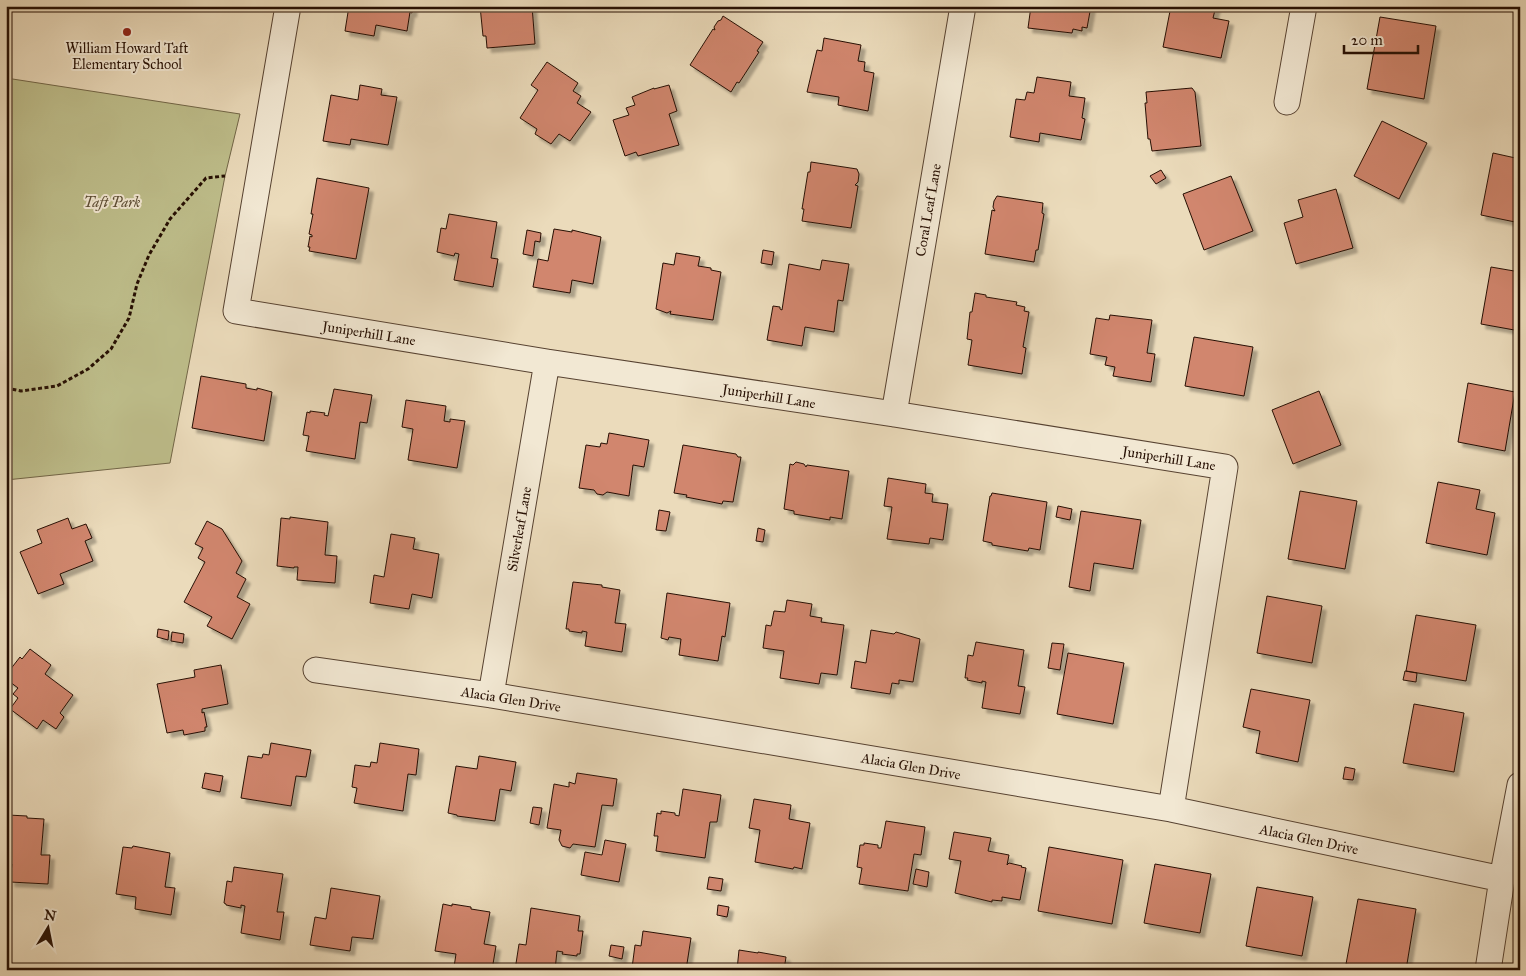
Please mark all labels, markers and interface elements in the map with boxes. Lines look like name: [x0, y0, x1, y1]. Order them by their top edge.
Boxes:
scale bar: [1344, 22, 1417, 54]
marker: William Howard Taft Elementary School: [121, 26, 133, 38]
text: 20 m: [1351, 31, 1383, 49]
place label: William Howard Taft Elementary School: [66, 40, 188, 73]
street label: Coral Leaf Lane: [912, 162, 945, 258]
park label: Taft Park: [84, 194, 141, 211]
street label: Juniperhill Lane: [319, 317, 417, 350]
street label: Juniperhill Lane: [719, 380, 817, 413]
street label: Juniperhill Lane: [1119, 442, 1217, 475]
street label: Silverleaf Lane: [504, 485, 535, 573]
street label: Alacia Glen Drive: [459, 683, 562, 716]
street label: Alacia Glen Drive: [859, 749, 962, 784]
street label: Alacia Glen Drive: [1257, 821, 1360, 858]
north arrow: [22, 904, 72, 954]
text: N: [43, 906, 58, 925]

